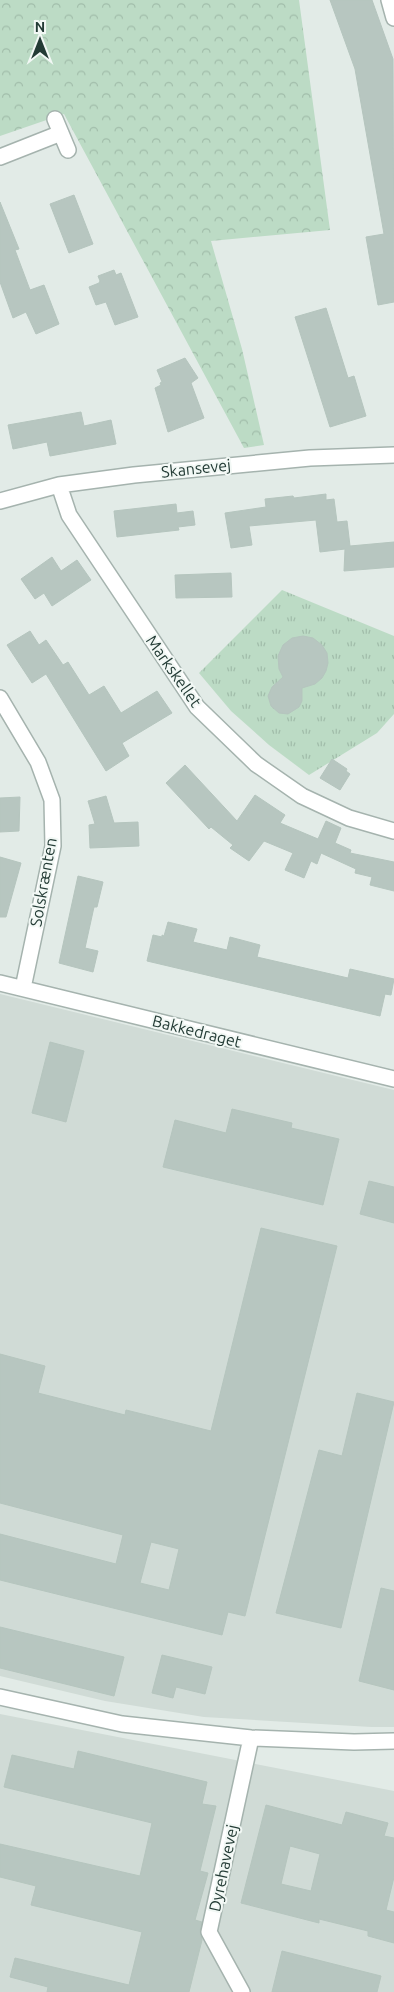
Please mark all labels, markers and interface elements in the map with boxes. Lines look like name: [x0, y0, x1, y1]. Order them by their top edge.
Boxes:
north arrow: [15, 15, 65, 65]
text: N: [35, 19, 45, 35]
street label: Skansevej: [160, 455, 232, 481]
street label: Markskellet: [143, 632, 206, 711]
street label: Solskrænten: [26, 836, 60, 928]
street label: Bakkedraget: [151, 1011, 244, 1051]
street label: Dyrehavevej: [205, 1823, 241, 1913]

